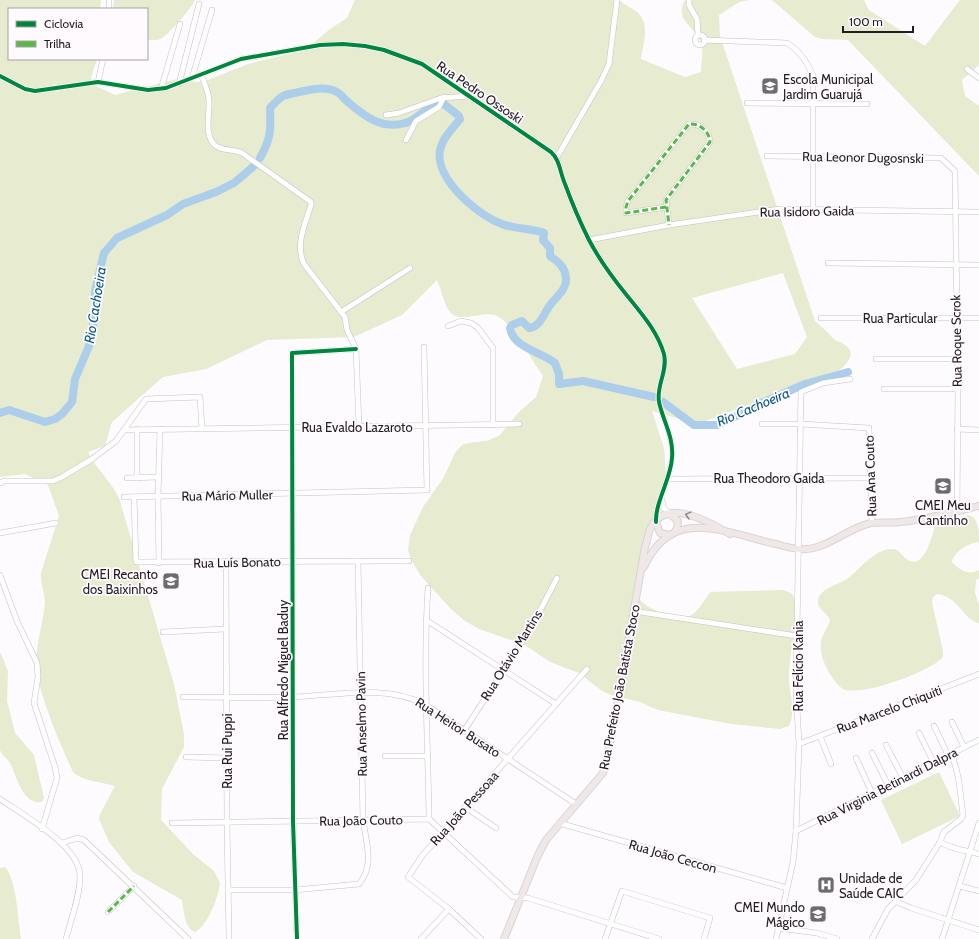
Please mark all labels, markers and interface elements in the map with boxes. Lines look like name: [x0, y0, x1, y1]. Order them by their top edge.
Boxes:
legend: [8, 8, 148, 60]
scale bar: [843, 8, 913, 34]
text: 100 m: [849, 14, 883, 29]
text: Ciclovia: [44, 16, 83, 31]
text: Trilha: [44, 36, 71, 51]
street label: Rua Pedro Ossoski: [434, 57, 526, 127]
place label: Escola Municipal Jardim Guarujá: [782, 71, 873, 103]
school or university icon: Escola Municipal Jardim Guarujá: [760, 76, 780, 96]
street label: Rua Leonor Dugosnski: [802, 148, 924, 166]
street label: Rua Isidoro Gaida: [760, 202, 855, 220]
water label: Rio Cachoeira: [80, 265, 110, 345]
street label: Rua Roque Scrok: [947, 294, 965, 387]
street label: Rua Particular: [863, 310, 938, 326]
water label: Rio Cachoeira: [714, 384, 792, 430]
street label: Rua Evaldo Lazaroto: [301, 419, 413, 435]
street label: Rua Ana Couto: [861, 435, 879, 517]
street label: Rua Theodoro Gaida: [714, 470, 825, 486]
school or university icon: CMEI Meu Cantinho: [933, 476, 953, 496]
street label: Rua Mário Muller: [181, 486, 274, 504]
place label: CMEI Meu Cantinho: [915, 497, 971, 528]
one-way arrow: [685, 511, 692, 520]
street label: Rua Luís Bonato: [193, 553, 281, 571]
place label: CMEI Recanto dos Baixinhos: [81, 566, 159, 597]
school or university icon: CMEI Recanto dos Baixinhos: [161, 571, 181, 591]
street label: Rua Alfredo Miguel Baduy: [275, 599, 291, 740]
street label: Rua Prefeito João Batista Stoco: [595, 603, 643, 771]
street label: Rua Otávio Martins: [477, 606, 546, 703]
street label: Rua Felício Kania: [790, 620, 806, 711]
street label: Rua Anselmo Pavin: [352, 671, 370, 777]
street label: Rua Marcelo Chiquiti: [834, 682, 944, 736]
street label: Rua Heitor Busato: [413, 694, 503, 760]
street label: Rua Rui Puppi: [219, 713, 235, 789]
street label: Rua Virginia Betinardi Dalpra: [814, 743, 961, 828]
street label: Rua João Pessoaa: [426, 767, 502, 848]
street label: Rua João Couto: [319, 811, 403, 829]
street label: Rua João Ceccon: [627, 836, 719, 876]
place label: Unidade de Saúde CAIC: [839, 870, 904, 901]
hospital icon: Unidade de Saúde CAIC: [816, 875, 836, 895]
place label: CMEI Mundo Mágico: [734, 899, 805, 930]
school or university icon: CMEI Mundo Mágico: [808, 904, 828, 924]

